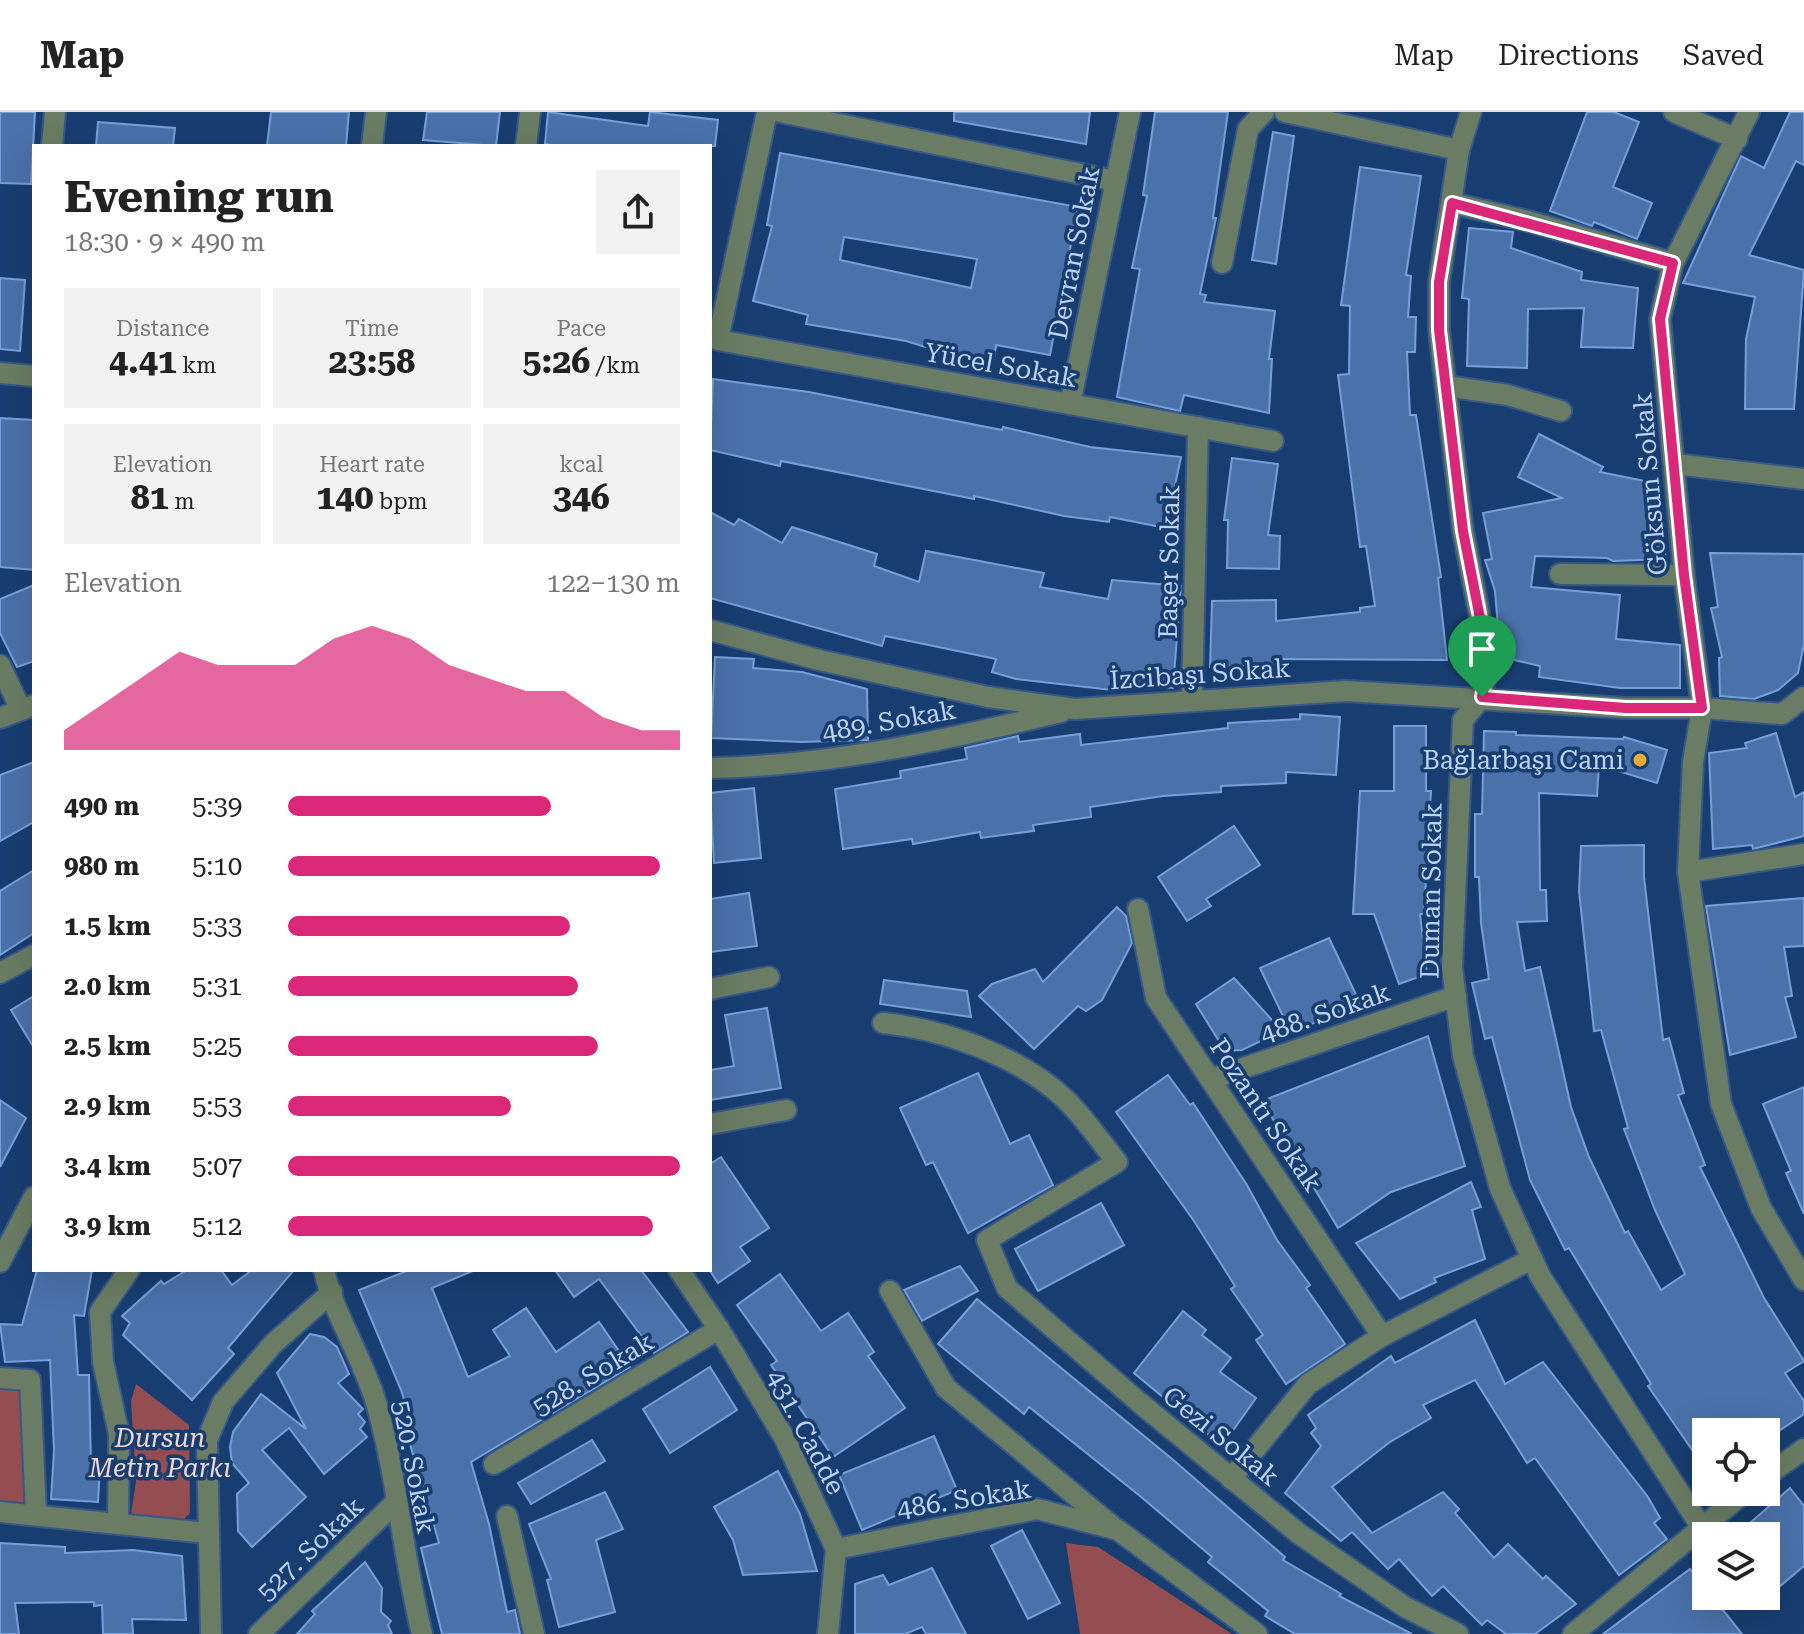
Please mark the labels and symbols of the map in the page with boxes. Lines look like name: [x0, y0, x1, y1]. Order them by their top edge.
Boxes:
street label: Devran Sokak: [1042, 164, 1106, 342]
street label: Yücel Sokak: [922, 337, 1080, 393]
street label: Göksun Sokak: [1627, 391, 1673, 577]
street label: Başer Sokak: [1153, 485, 1185, 639]
pin: [1448, 615, 1516, 697]
street label: İzcibaşı Sokak: [1108, 652, 1291, 695]
street label: 489. Sokak: [820, 694, 958, 748]
place label: Bağlarbaşı Cami: [1422, 745, 1624, 775]
marker: Bağlarbaşı Cami: [1631, 751, 1649, 769]
street label: Duman Sokak: [1414, 803, 1448, 979]
street label: 488. Sokak: [1256, 977, 1394, 1049]
street label: Pozantı Sokak: [1204, 1033, 1328, 1197]
street label: 528. Sokak: [527, 1326, 659, 1422]
street label: 431. Cadde: [761, 1364, 851, 1500]
street label: Gezi Sokak: [1157, 1380, 1285, 1492]
street label: 520. Sokak: [386, 1398, 442, 1536]
park label: Dursun Metin Parkı: [88, 1423, 231, 1483]
street label: 486. Sokak: [895, 1474, 1033, 1524]
street label: 527. Sokak: [251, 1491, 369, 1607]

